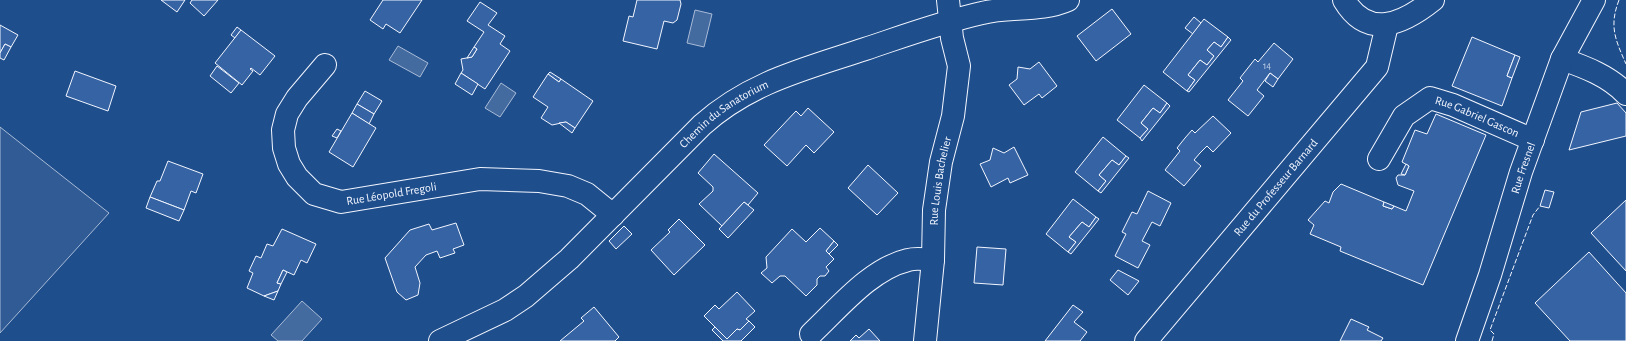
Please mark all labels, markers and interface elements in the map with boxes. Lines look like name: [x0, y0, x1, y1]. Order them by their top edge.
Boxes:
house number: 14: [1263, 61, 1271, 71]
street label: Chemin du Sanatorium: [677, 78, 770, 150]
street label: Rue Gabriel Gascon: [1434, 94, 1521, 139]
street label: Rue Louis Bachelier: [928, 135, 953, 226]
street label: Rue du Professeur Barnard: [1231, 137, 1320, 238]
street label: Rue Fresnel: [1509, 141, 1537, 195]
street label: Rue Léopold Fregoli: [345, 180, 437, 207]

